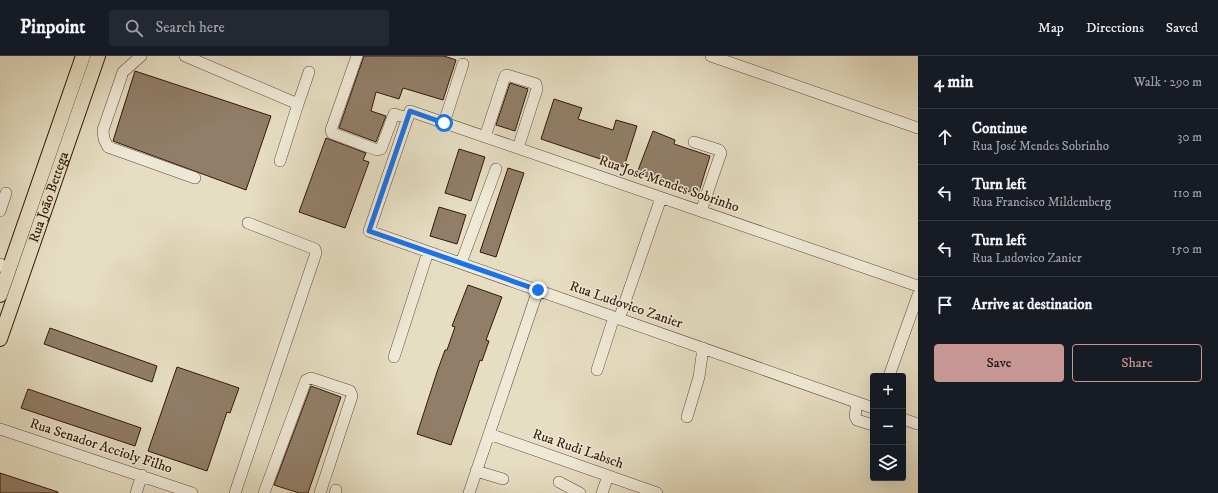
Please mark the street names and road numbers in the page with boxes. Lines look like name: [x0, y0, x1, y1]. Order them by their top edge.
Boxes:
street label: Rua João Bettega: [25, 149, 73, 245]
street label: Rua José Mendes Sobrinho: [596, 151, 742, 217]
street label: Rua Ludovico Zanier: [567, 277, 686, 333]
street label: Rua Senador Accioly Filho: [27, 414, 175, 478]
street label: Rua Rudi Labsch: [530, 425, 627, 473]

